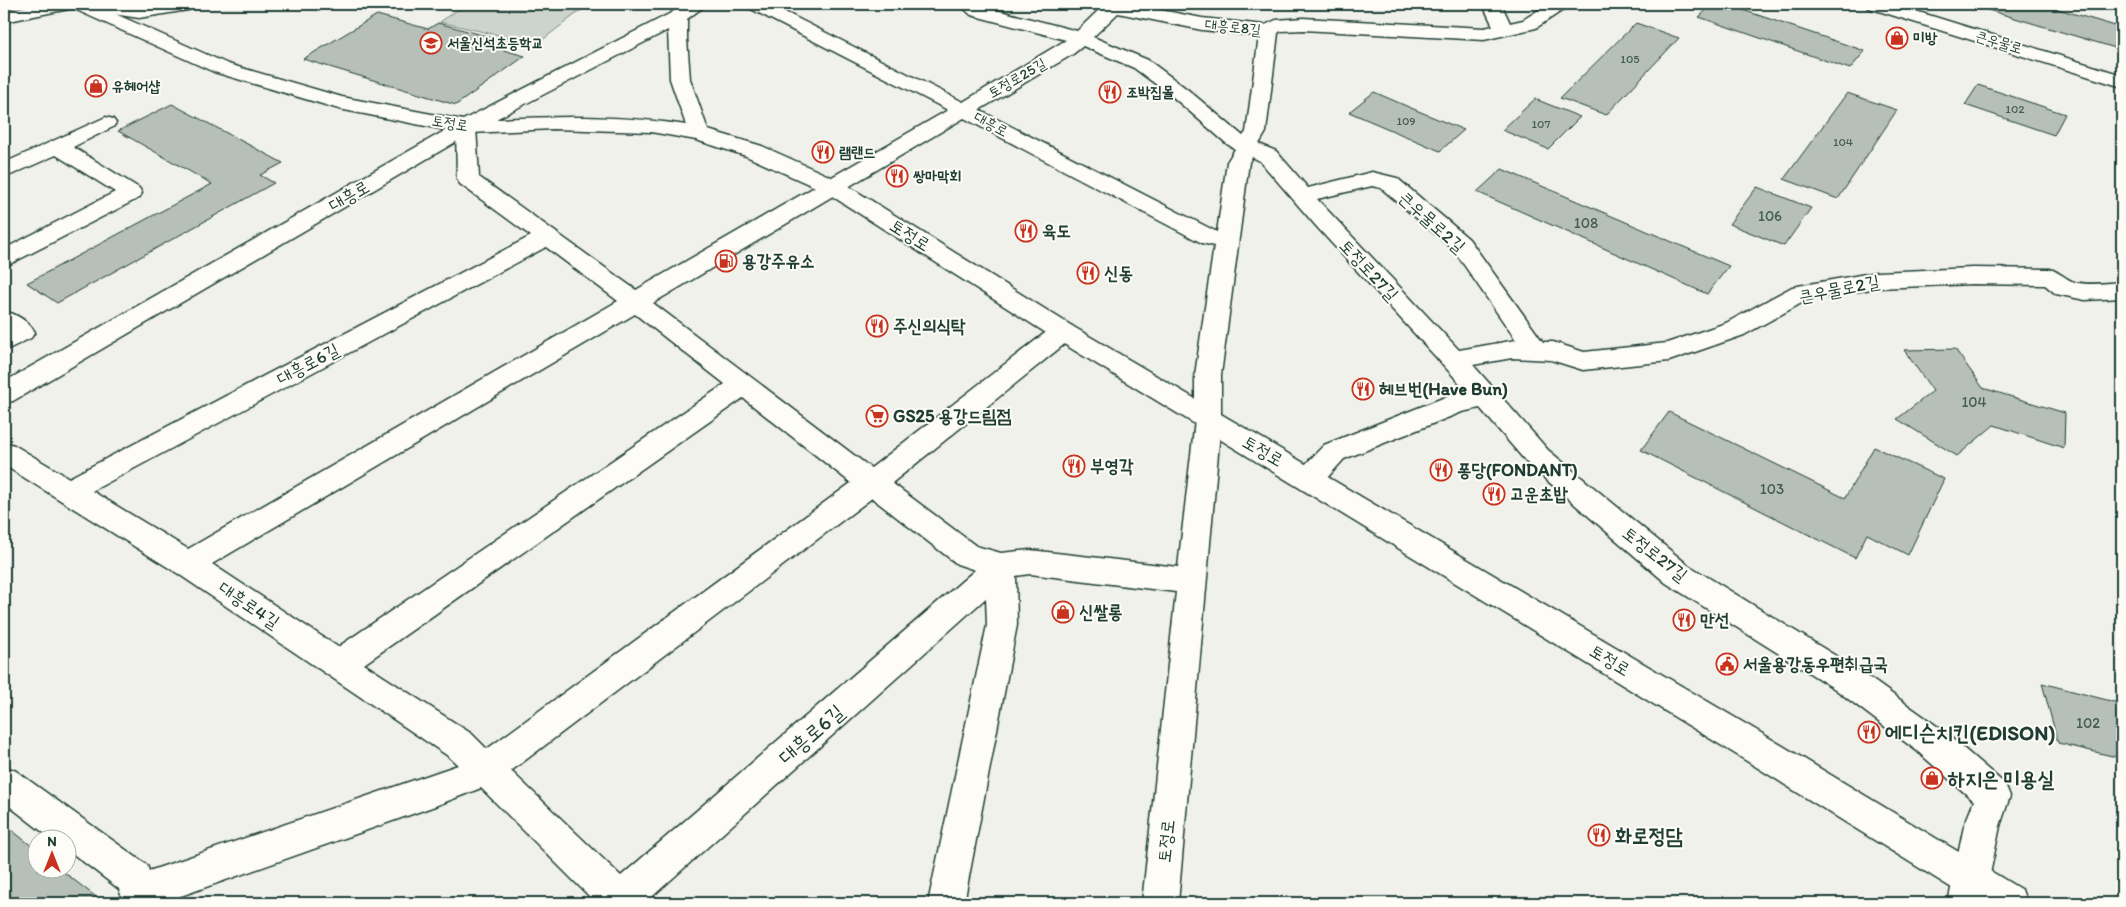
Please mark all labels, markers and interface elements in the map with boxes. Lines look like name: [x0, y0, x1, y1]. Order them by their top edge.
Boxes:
street label: 대흥로8길: [1204, 15, 1262, 39]
shop icon: 미방: [1885, 26, 1909, 50]
street label: 큰우물로: [1973, 26, 2025, 58]
place label: 미방: [1913, 29, 1938, 47]
school or university icon: 서울신석초등학교: [419, 31, 443, 55]
place label: 서울신석초등학교: [447, 34, 544, 52]
house number: 105: [1620, 52, 1640, 66]
street label: 토정로25길: [985, 54, 1049, 102]
shop icon: 유헤어샵: [84, 74, 108, 98]
place label: 유헤어샵: [112, 77, 160, 95]
restaurant icon: 조박집몰: [1098, 80, 1122, 104]
place label: 조박집몰: [1126, 83, 1174, 101]
house number: 102: [2005, 102, 2025, 116]
street label: 대흥로: [971, 108, 1011, 140]
street label: 토정로: [431, 111, 469, 135]
house number: 109: [1396, 114, 1416, 128]
house number: 107: [1532, 117, 1550, 131]
house number: 104: [1833, 135, 1853, 149]
restaurant icon: 램랜드: [811, 140, 835, 164]
place label: 램랜드: [839, 143, 875, 161]
restaurant icon: 쌍마막회: [885, 164, 909, 188]
place label: 쌍마막회: [912, 167, 961, 185]
street label: 대흥로: [325, 176, 373, 216]
street label: 큰우물로2길: [1394, 186, 1470, 258]
house number: 106: [1758, 207, 1782, 225]
street label: 토정로: [886, 214, 934, 256]
house number: 108: [1574, 214, 1598, 232]
restaurant icon: 육도: [1014, 219, 1038, 243]
place label: 육도: [1042, 220, 1071, 242]
street label: 토정로27길: [1335, 235, 1403, 306]
fuel station icon: 용강주유소: [714, 249, 738, 273]
place label: 용강주유소: [742, 250, 814, 272]
restaurant icon: 신동: [1076, 261, 1100, 285]
place label: 신동: [1104, 262, 1133, 284]
street label: 큰우물로2길: [1797, 270, 1882, 308]
restaurant icon: 주신의식탁: [865, 314, 889, 338]
place label: 주신의식탁: [893, 315, 966, 337]
street label: 대흥로6길: [273, 338, 343, 390]
restaurant icon: 헤브번(Have Bun): [1351, 377, 1375, 401]
place label: 헤브번(Have Bun): [1379, 378, 1508, 400]
house number: 104: [1961, 393, 1987, 411]
supermarket icon: GS25 용강드림점: [865, 404, 889, 428]
place label: GS25 용강드림점: [893, 405, 1011, 427]
street label: 토정로: [1239, 431, 1287, 471]
restaurant icon: 부영각: [1062, 454, 1086, 478]
place label: 부영각: [1090, 455, 1134, 477]
restaurant icon: 퐁당(FONDANT): [1429, 458, 1453, 482]
place label: 퐁당(FONDANT): [1457, 459, 1578, 481]
house number: 103: [1760, 480, 1784, 498]
restaurant icon: 고운초밥: [1482, 482, 1506, 506]
place label: 고운초밥: [1510, 483, 1568, 505]
street label: 토정로27길: [1618, 522, 1692, 586]
street label: 대흥로4길: [214, 577, 284, 634]
shop icon: 신쌀롱: [1051, 600, 1075, 624]
place label: 신쌀롱: [1079, 601, 1122, 623]
restaurant icon: 만선: [1672, 608, 1696, 632]
place label: 만선: [1700, 609, 1729, 631]
street label: 토정로: [1586, 639, 1634, 681]
public building icon: 서울용강동우편취급국: [1715, 652, 1739, 676]
place label: 서울용강동우편취급국: [1743, 653, 1888, 675]
street label: 대흥로6길: [773, 699, 849, 769]
house number: 102: [2076, 714, 2100, 732]
restaurant icon: 에디슨치킨(EDISON): [1857, 720, 1881, 744]
place label: 에디슨치킨(EDISON): [1885, 720, 2055, 746]
shop icon: 하지은 미용실: [1920, 766, 1944, 790]
place label: 하지은 미용실: [1947, 766, 2054, 791]
street label: 토정로: [1153, 818, 1179, 864]
restaurant icon: 화로정담: [1587, 823, 1611, 847]
place label: 화로정담: [1615, 823, 1683, 848]
north arrow: [28, 830, 78, 880]
text: N: [47, 833, 57, 850]

